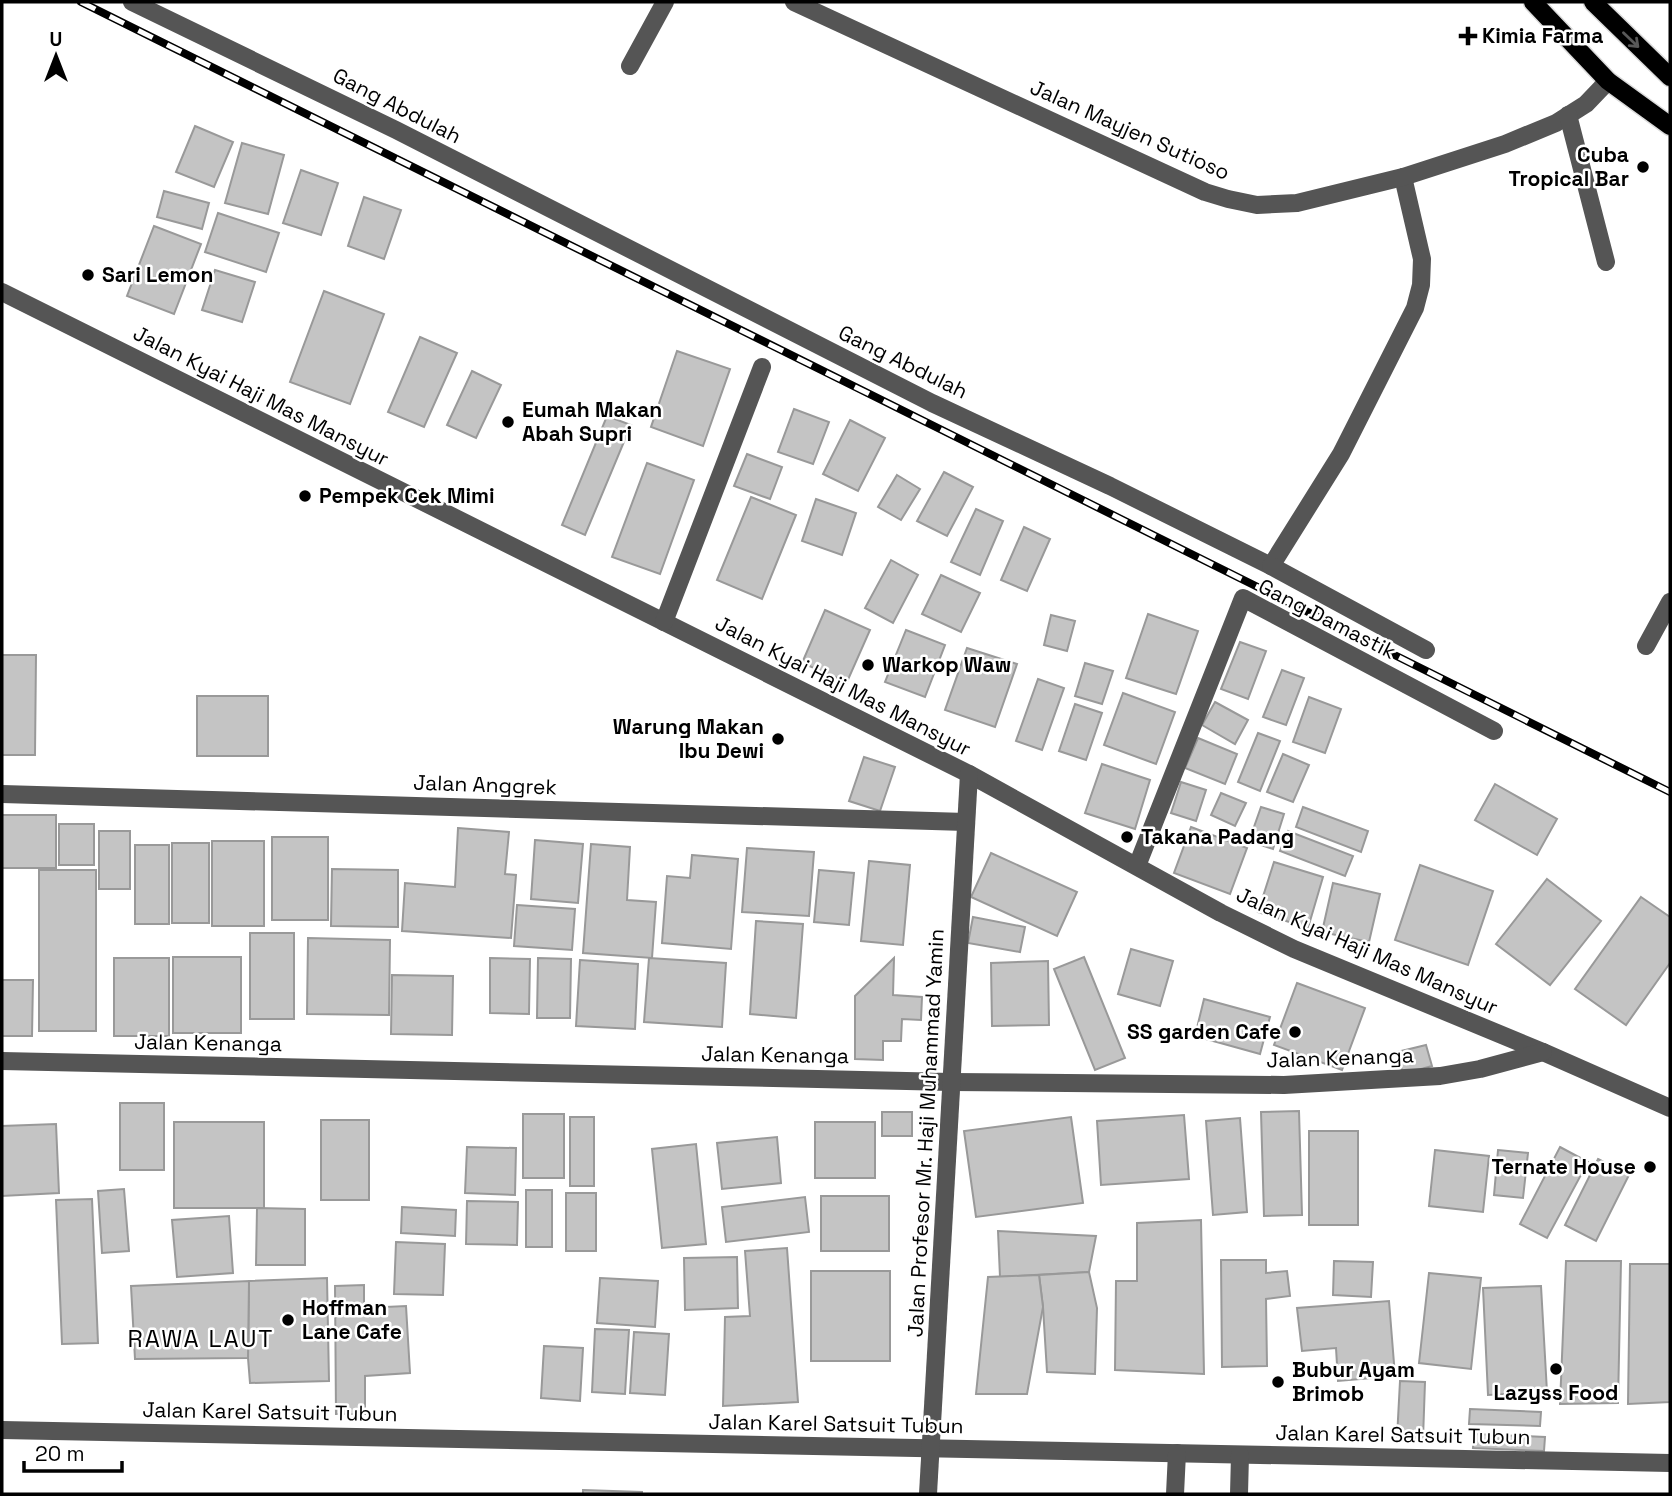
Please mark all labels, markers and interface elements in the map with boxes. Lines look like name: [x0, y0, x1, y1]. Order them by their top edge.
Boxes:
north arrow: [21, 21, 91, 91]
place label: Kimia Farma: [1482, 22, 1603, 49]
text: U: [50, 27, 62, 52]
marker: Kimia Farma: [1460, 28, 1476, 44]
one-way arrow: [1622, 31, 1639, 48]
street label: Gang Abdulah: [328, 62, 466, 150]
street label: Jalan Mayjen Sutioso: [1026, 73, 1234, 186]
place label: Cuba Tropical Bar: [1509, 141, 1629, 192]
marker: Cuba Tropical Bar: [1635, 159, 1651, 175]
place label: Sari Lemon: [102, 261, 213, 288]
marker: Sari Lemon: [80, 267, 96, 283]
street label: Jalan Kyai Haji Mas Mansyur: [129, 319, 394, 472]
street label: Gang Abdulah: [834, 319, 972, 405]
place label: Eumah Makan Abah Supri: [522, 396, 662, 447]
marker: Eumah Makan Abah Supri: [500, 414, 516, 430]
place label: Pempek Cek Mimi: [319, 482, 495, 509]
marker: Pempek Cek Mimi: [297, 488, 313, 504]
street label: Gang Damastik: [1254, 572, 1400, 665]
street label: Jalan Kyai Haji Mas Mansyur: [711, 609, 976, 762]
place label: Warkop Waw: [882, 651, 1011, 678]
marker: Warkop Waw: [860, 657, 876, 673]
place label: Warung Makan Ibu Dewi: [613, 713, 764, 764]
marker: Warung Makan Ibu Dewi: [770, 731, 786, 747]
street label: Jalan Anggrek: [413, 769, 557, 800]
place label: Takana Padang: [1141, 823, 1294, 850]
marker: Takana Padang: [1119, 829, 1135, 845]
street label: Jalan Kyai Haji Mas Mansyur: [1232, 881, 1502, 1021]
street label: Jalan Profesor Mr. Haji Muhammad Yamin: [901, 928, 950, 1338]
place label: SS garden Cafe: [1127, 1018, 1281, 1045]
marker: SS garden Cafe: [1287, 1024, 1303, 1040]
street label: Jalan Kenanga: [134, 1028, 282, 1057]
street label: Jalan Kenanga: [701, 1040, 849, 1069]
street label: Jalan Kenanga: [1266, 1041, 1414, 1074]
place label: Ternate House: [1492, 1153, 1636, 1180]
marker: Ternate House: [1642, 1159, 1658, 1175]
place label: Hoffman Lane Cafe: [302, 1294, 402, 1345]
marker: Hoffman Lane Cafe: [280, 1312, 296, 1328]
district label: RAWA LAUT: [128, 1323, 275, 1354]
place label: Bubur Ayam Brimob: [1292, 1356, 1415, 1407]
marker: Lazyss Food: [1548, 1361, 1564, 1377]
marker: Bubur Ayam Brimob: [1270, 1374, 1286, 1390]
place label: Lazyss Food: [1494, 1379, 1618, 1406]
street label: Jalan Karel Satsuit Tubun: [142, 1396, 398, 1427]
street label: Jalan Karel Satsuit Tubun: [708, 1408, 964, 1439]
street label: Jalan Karel Satsuit Tubun: [1275, 1419, 1531, 1450]
scale bar: [24, 1430, 122, 1474]
text: 20 m: [35, 1440, 85, 1467]

